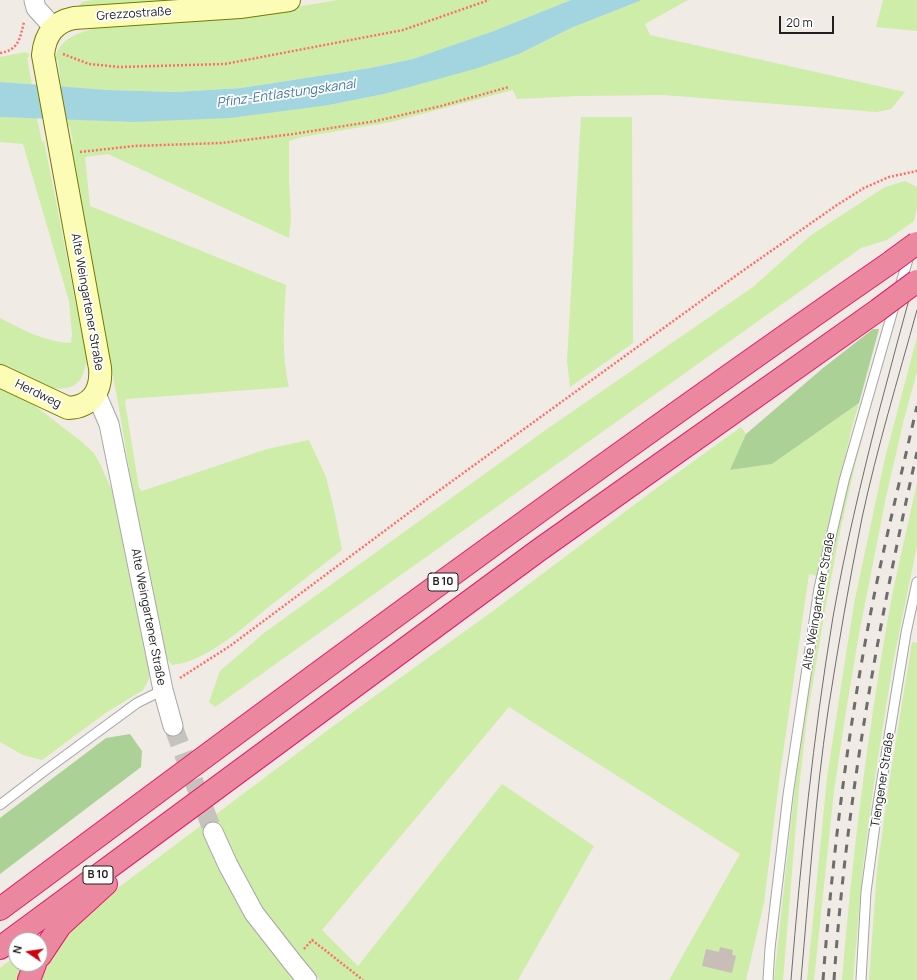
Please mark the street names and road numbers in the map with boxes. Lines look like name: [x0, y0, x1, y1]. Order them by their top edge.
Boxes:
street label: Grezzostraße: [96, 4, 172, 24]
street label: Alte Weingartener Straße: [68, 232, 106, 372]
street label: Herdweg: [13, 377, 63, 411]
street label: Alte Weingartener Straße: [800, 531, 838, 671]
street label: Alte Weingartener Straße: [128, 547, 168, 687]
road number: B 10: [428, 573, 458, 591]
street label: Tiengener Straße: [868, 732, 898, 828]
road number: B 10: [83, 866, 113, 884]

